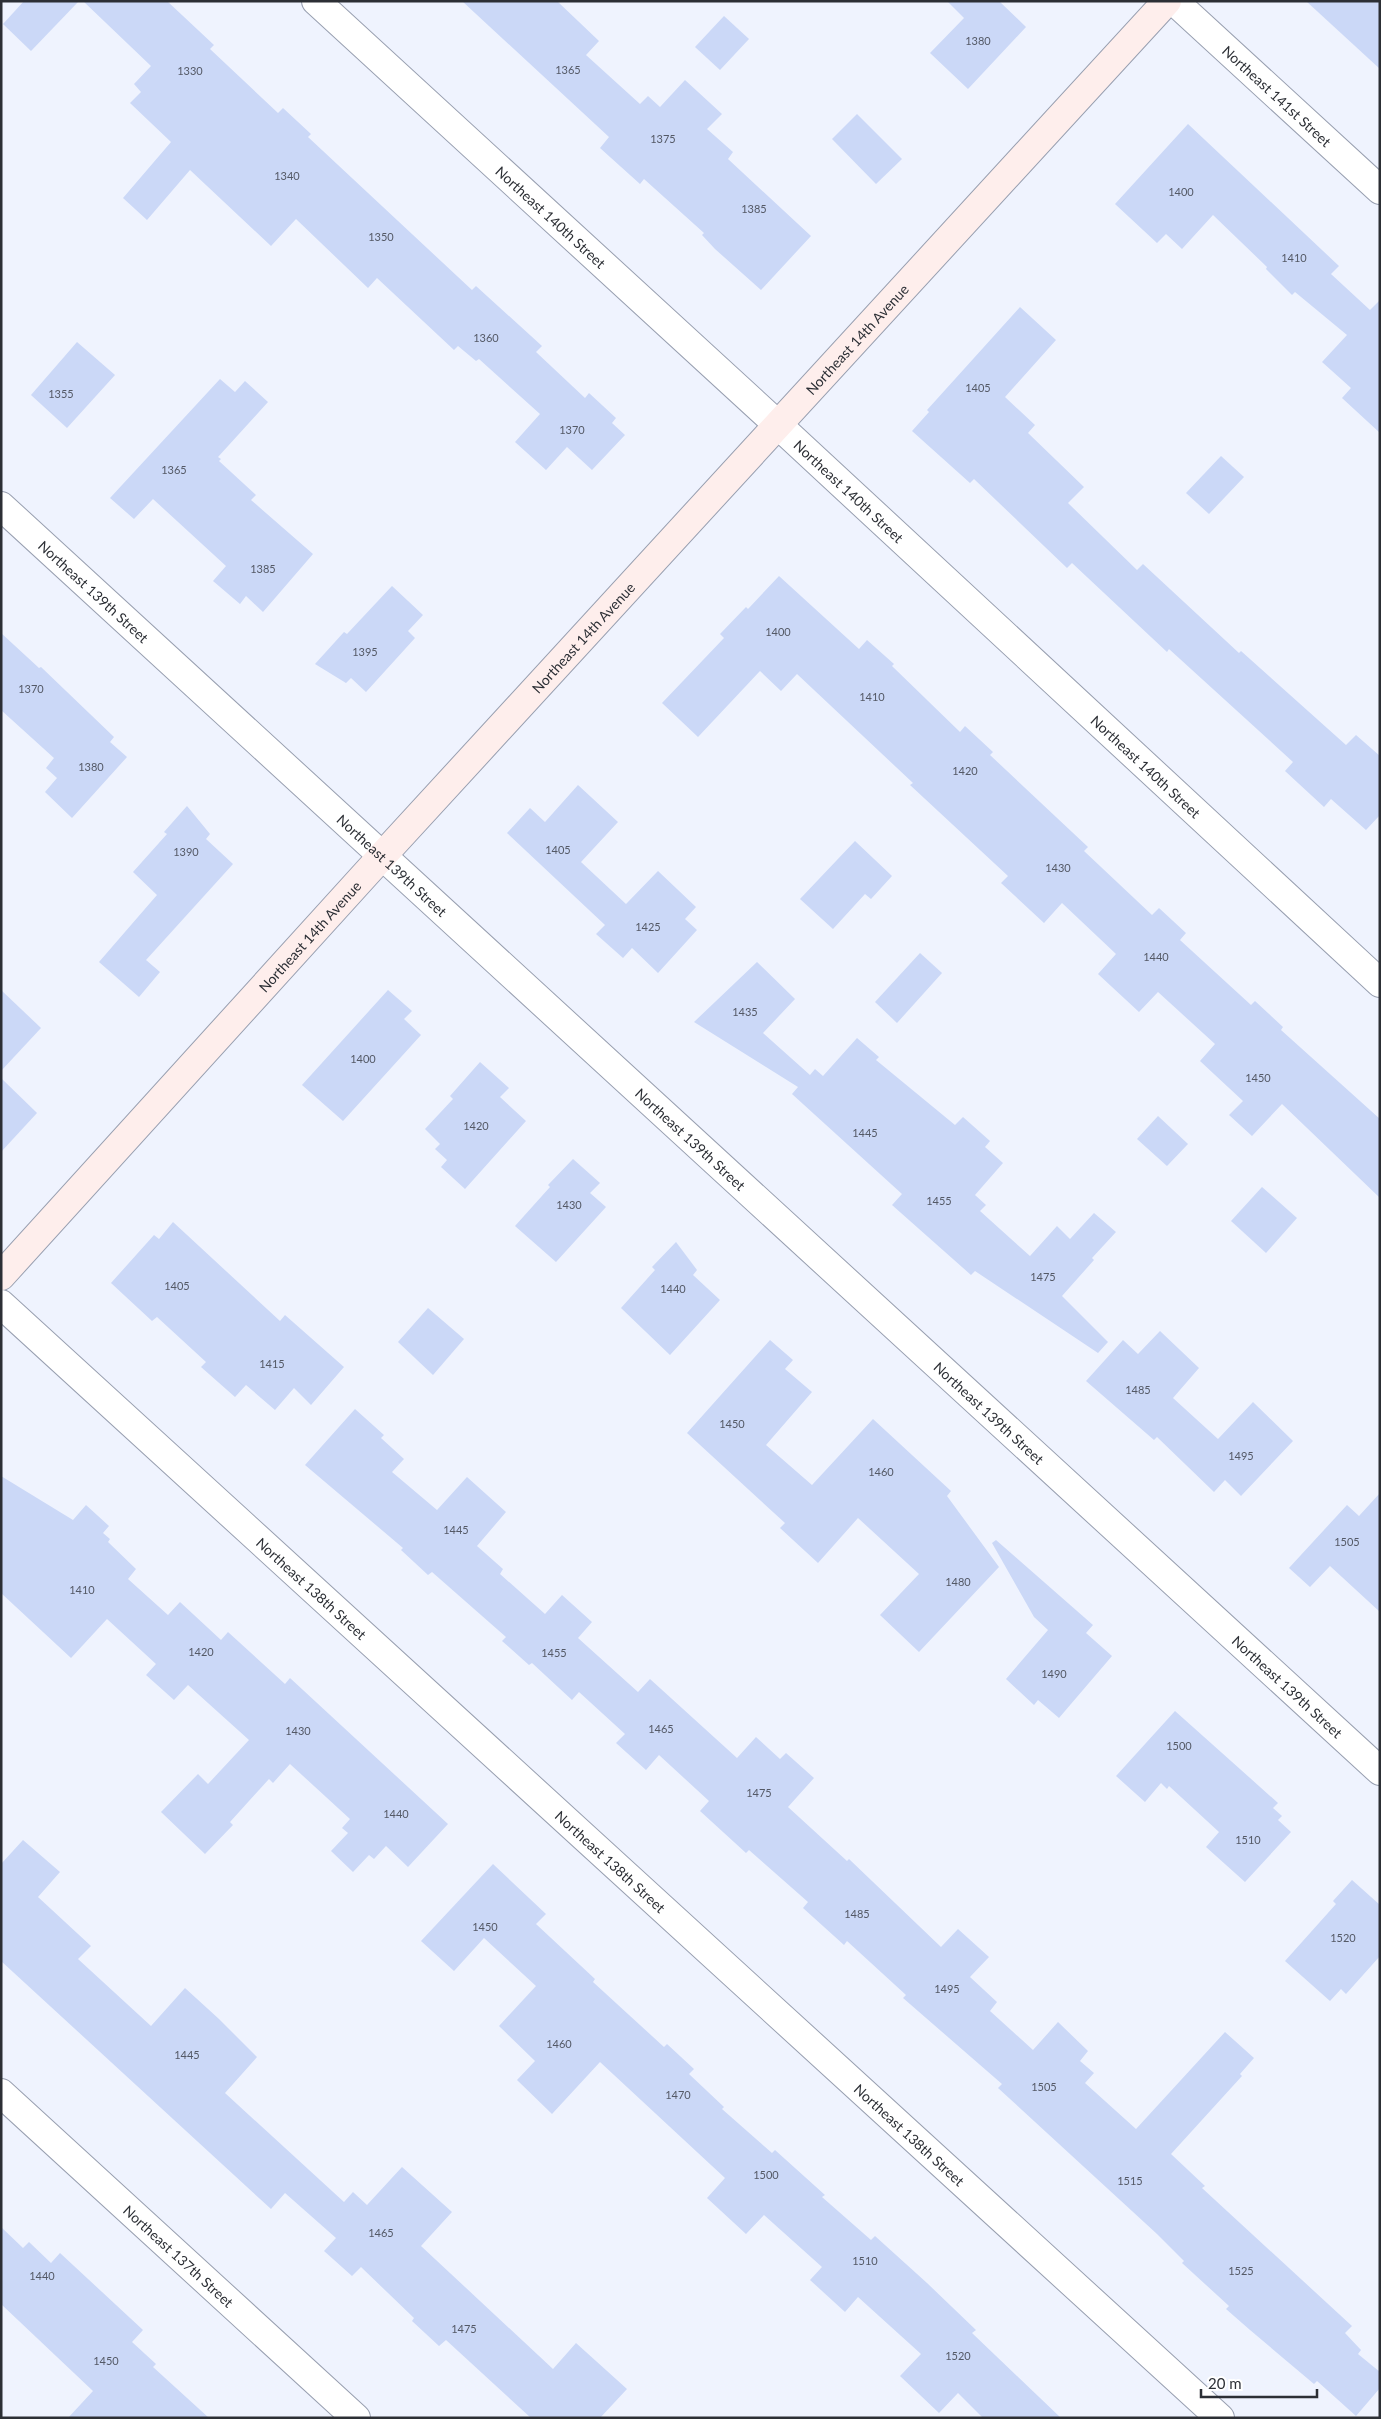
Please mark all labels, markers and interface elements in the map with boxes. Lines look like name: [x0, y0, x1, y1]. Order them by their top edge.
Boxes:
house number: 1380: [965, 34, 991, 47]
street label: Northeast 141st Street: [1219, 42, 1335, 150]
house number: 1365: [555, 63, 581, 76]
house number: 1330: [177, 64, 203, 77]
house number: 1375: [650, 132, 676, 145]
street label: Northeast 140th Street: [493, 162, 610, 271]
house number: 1340: [274, 169, 300, 182]
house number: 1400: [1168, 185, 1194, 198]
house number: 1385: [741, 202, 767, 215]
house number: 1350: [368, 230, 394, 243]
house number: 1410: [1281, 251, 1307, 264]
street label: Northeast 14th Avenue: [802, 280, 912, 398]
house number: 1360: [473, 331, 499, 344]
house number: 1405: [965, 381, 991, 394]
house number: 1355: [48, 387, 74, 400]
house number: 1370: [559, 423, 585, 436]
street label: Northeast 140th Street: [791, 436, 907, 546]
house number: 1365: [161, 463, 187, 476]
street label: Northeast 139th Street: [35, 537, 152, 646]
house number: 1385: [250, 562, 276, 575]
street label: Northeast 14th Avenue: [528, 578, 638, 696]
house number: 1400: [765, 625, 791, 638]
house number: 1395: [352, 645, 378, 658]
house number: 1370: [18, 682, 44, 695]
house number: 1410: [859, 690, 885, 703]
street label: Northeast 140th Street: [1088, 711, 1204, 821]
house number: 1380: [78, 760, 104, 773]
house number: 1420: [952, 764, 978, 777]
street label: Northeast 139th Street: [334, 810, 451, 920]
house number: 1405: [545, 843, 571, 856]
house number: 1390: [173, 845, 199, 858]
house number: 1430: [1045, 861, 1071, 874]
street label: Northeast 14th Avenue: [255, 877, 364, 995]
house number: 1425: [635, 920, 661, 933]
house number: 1440: [1143, 950, 1169, 963]
house number: 1435: [732, 1005, 758, 1018]
house number: 1400: [350, 1052, 376, 1065]
house number: 1450: [1245, 1071, 1271, 1084]
street label: Northeast 139th Street: [632, 1084, 749, 1193]
house number: 1420: [463, 1119, 489, 1132]
house number: 1445: [852, 1126, 878, 1139]
house number: 1455: [926, 1194, 952, 1207]
house number: 1430: [556, 1198, 582, 1211]
house number: 1475: [1030, 1270, 1056, 1283]
house number: 1405: [164, 1279, 190, 1292]
house number: 1440: [660, 1282, 686, 1295]
house number: 1415: [259, 1357, 285, 1370]
street label: Northeast 139th Street: [931, 1358, 1048, 1467]
house number: 1485: [1125, 1383, 1151, 1396]
house number: 1450: [719, 1417, 745, 1430]
house number: 1495: [1228, 1449, 1254, 1462]
house number: 1460: [868, 1465, 894, 1478]
house number: 1445: [443, 1523, 469, 1536]
street label: Northeast 138th Street: [253, 1533, 370, 1643]
house number: 1505: [1334, 1535, 1360, 1548]
house number: 1480: [945, 1575, 971, 1588]
house number: 1410: [69, 1583, 95, 1596]
street label: Northeast 139th Street: [1229, 1632, 1346, 1741]
house number: 1420: [188, 1645, 214, 1658]
house number: 1455: [541, 1646, 567, 1659]
house number: 1490: [1041, 1667, 1067, 1680]
house number: 1465: [648, 1722, 674, 1735]
house number: 1430: [285, 1724, 311, 1737]
house number: 1500: [1166, 1739, 1192, 1752]
house number: 1475: [746, 1786, 772, 1799]
house number: 1440: [383, 1807, 409, 1820]
street label: Northeast 138th Street: [552, 1807, 669, 1916]
house number: 1510: [1235, 1833, 1261, 1846]
house number: 1485: [844, 1907, 870, 1920]
house number: 1450: [472, 1920, 498, 1933]
house number: 1520: [1330, 1931, 1356, 1944]
house number: 1495: [934, 1982, 960, 1995]
house number: 1460: [546, 2037, 572, 2050]
house number: 1445: [174, 2048, 200, 2061]
street label: Northeast 138th Street: [851, 2080, 968, 2189]
house number: 1505: [1031, 2080, 1057, 2093]
house number: 1470: [665, 2088, 691, 2101]
house number: 1500: [753, 2168, 779, 2181]
house number: 1515: [1117, 2174, 1143, 2187]
street label: Northeast 137th Street: [120, 2201, 237, 2310]
house number: 1465: [368, 2226, 394, 2239]
house number: 1510: [852, 2254, 878, 2267]
house number: 1525: [1228, 2264, 1254, 2277]
house number: 1440: [29, 2269, 55, 2282]
house number: 1475: [451, 2322, 477, 2335]
house number: 1520: [945, 2349, 971, 2362]
house number: 1450: [93, 2354, 119, 2367]
scale bar: [1201, 2366, 1317, 2398]
text: 20 m: [1208, 2374, 1242, 2392]

